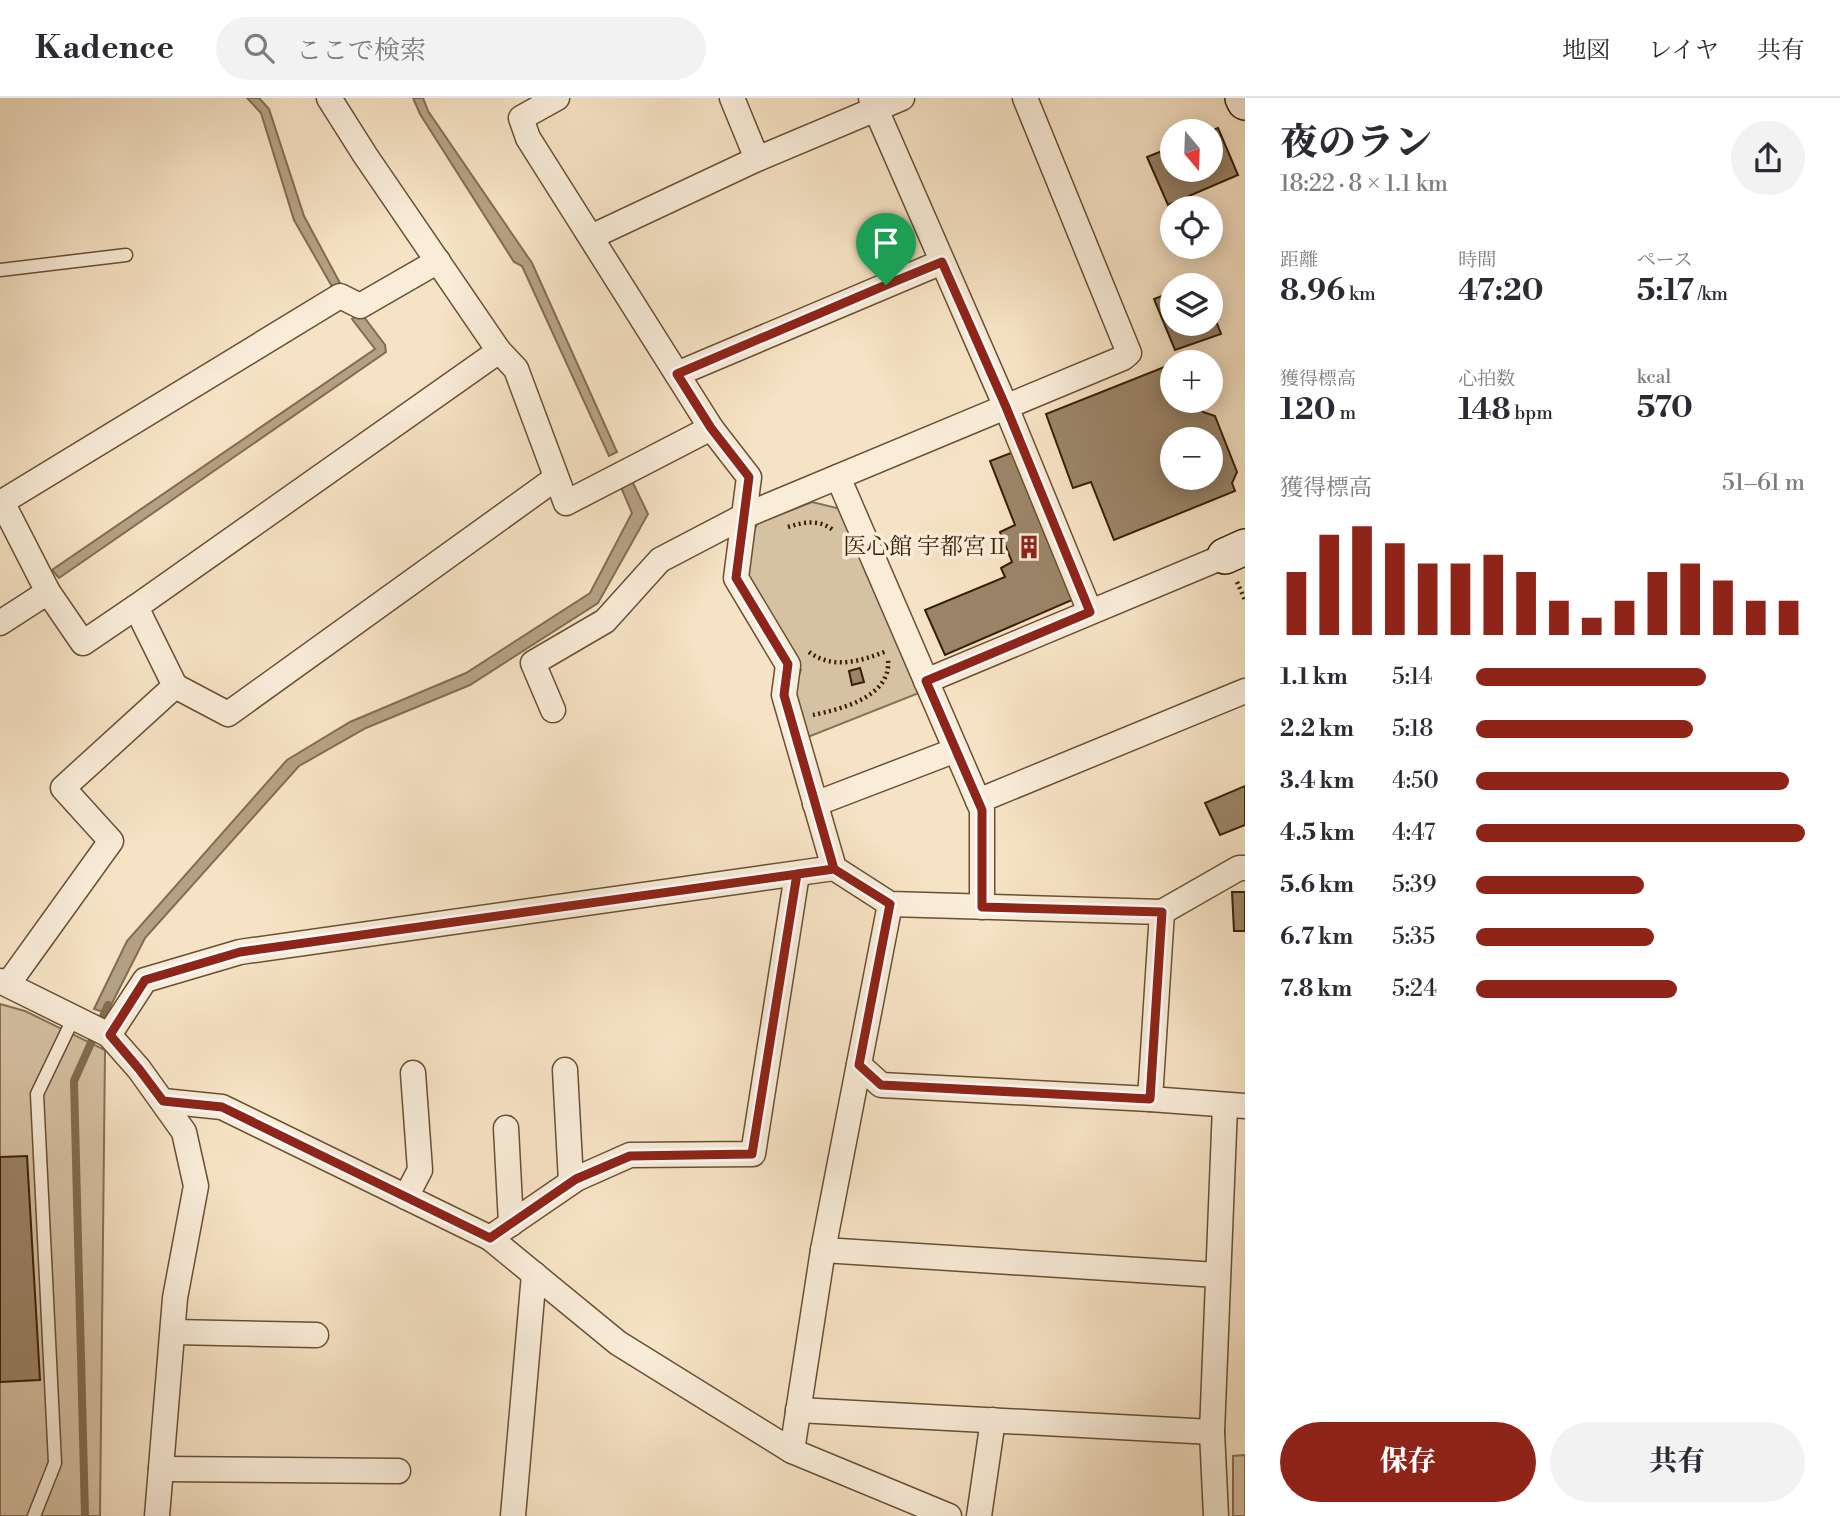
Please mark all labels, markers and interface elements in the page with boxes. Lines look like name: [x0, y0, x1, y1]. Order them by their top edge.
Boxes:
search box: [216, 17, 706, 80]
text: Kadence: [35, 28, 174, 69]
icon: search: [240, 29, 278, 67]
text: ここで検索: [296, 35, 426, 67]
text: 地図: [1562, 36, 1610, 66]
text: レイヤ: [1648, 36, 1719, 66]
text: 共有: [1757, 36, 1805, 66]
north arrow: [1160, 119, 1223, 182]
map controls: [1160, 119, 1223, 490]
text: 夜のラン: [1280, 120, 1432, 167]
button: share: [1731, 121, 1805, 195]
text: 18:22 · 8 × 1.1 km: [1280, 170, 1448, 198]
button: locate: [1160, 196, 1223, 259]
pin: [856, 213, 916, 285]
icon: arrive: [867, 224, 905, 262]
text: 距離: [1280, 248, 1318, 272]
text: 時間: [1458, 248, 1496, 272]
text: ペース: [1637, 248, 1693, 272]
text: 8.96: [1280, 272, 1345, 310]
text: 47:20: [1458, 272, 1543, 310]
text: 5:17: [1637, 272, 1694, 310]
button: layers: [1160, 273, 1223, 336]
text: km: [1345, 282, 1376, 306]
text: /km: [1694, 282, 1728, 306]
button: +: [1160, 350, 1223, 413]
text: kcal: [1637, 365, 1671, 389]
text: 獲得標高: [1280, 367, 1356, 391]
text: 心拍数: [1458, 367, 1515, 391]
text: 570: [1637, 389, 1693, 427]
text: 120: [1280, 391, 1336, 429]
text: 148: [1458, 391, 1511, 429]
text: m: [1336, 401, 1356, 425]
text: bpm: [1511, 401, 1553, 425]
button: −: [1160, 427, 1223, 490]
text: 51–61 m: [1722, 469, 1805, 497]
text: 獲得標高: [1280, 474, 1372, 502]
place label: 医心館 宇都宮Ⅱ: [843, 533, 1009, 561]
building icon: 医心館 宇都宮Ⅱ: [1015, 533, 1043, 561]
text: 1.1 km: [1280, 663, 1348, 691]
text: 5:14: [1392, 663, 1433, 691]
text: 2.2 km: [1280, 715, 1354, 743]
text: 5:18: [1392, 715, 1433, 743]
text: 3.4 km: [1280, 767, 1354, 795]
text: 4:50: [1392, 767, 1439, 795]
text: 4.5 km: [1280, 819, 1355, 847]
text: 4:47: [1392, 819, 1435, 847]
text: 5.6 km: [1280, 871, 1354, 899]
text: 5:39: [1392, 871, 1437, 899]
text: 6.7 km: [1280, 923, 1353, 951]
text: 5:35: [1392, 923, 1435, 951]
text: 7.8 km: [1280, 975, 1352, 1003]
text: 5:24: [1392, 975, 1437, 1003]
button: 保存: [1280, 1422, 1536, 1502]
button: 共有: [1550, 1422, 1805, 1502]

